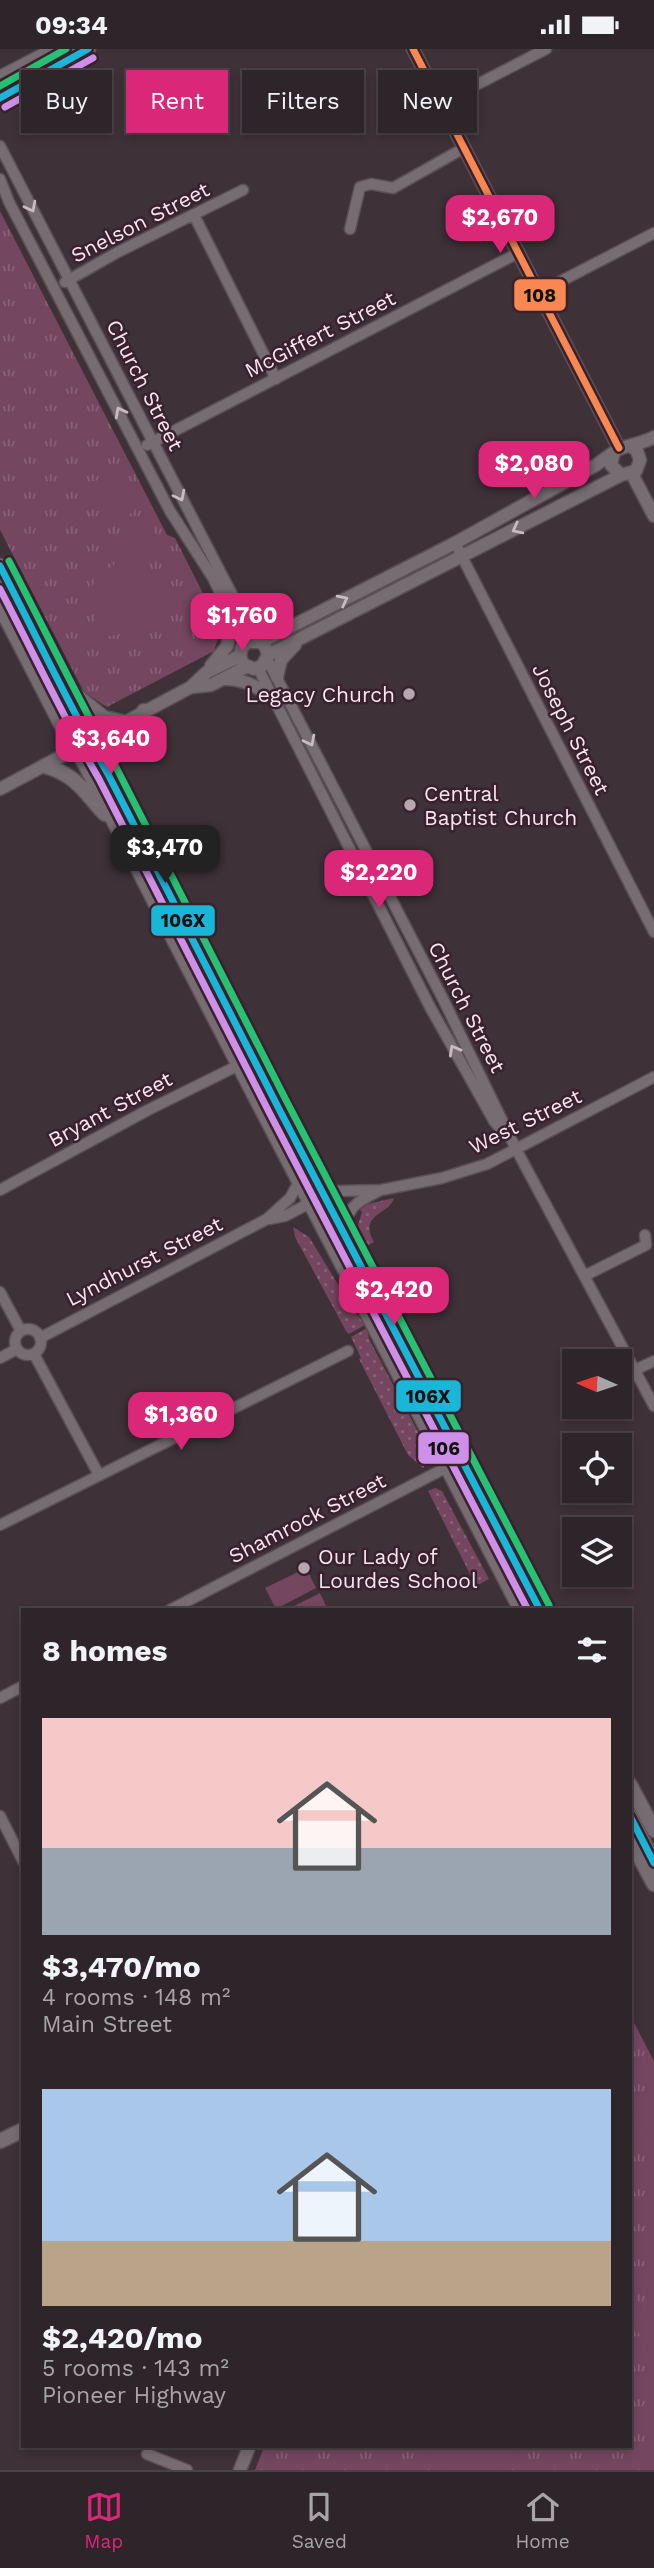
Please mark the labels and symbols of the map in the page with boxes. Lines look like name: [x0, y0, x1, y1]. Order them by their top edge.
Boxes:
street label: Snelson Street: [67, 176, 214, 268]
pin: $2,670: [443, 195, 557, 255]
one-way arrow: [23, 200, 36, 212]
line badge: 108: [513, 278, 567, 312]
text: 108: [524, 284, 556, 307]
street label: McGiffert Street: [241, 285, 400, 383]
street label: Church Street: [101, 315, 189, 455]
one-way arrow: [114, 406, 128, 419]
pin: $2,080: [477, 441, 591, 501]
one-way arrow: [172, 489, 186, 501]
one-way arrow: [512, 520, 524, 534]
pin: $1,760: [185, 593, 299, 653]
one-way arrow: [336, 595, 348, 609]
street label: Joseph Street: [527, 659, 615, 799]
place label: Legacy Church: [245, 682, 395, 707]
marker: Legacy Church: [401, 686, 417, 702]
pin: $3,640: [54, 717, 168, 776]
one-way arrow: [301, 734, 315, 746]
place label: Central Baptist Church: [424, 781, 577, 830]
marker: Central Baptist Church: [402, 797, 418, 813]
pin: $3,470: [108, 825, 222, 885]
pin: $2,220: [322, 851, 436, 910]
line badge: 106X: [150, 904, 216, 937]
text: 106X: [161, 909, 206, 932]
street label: Church Street: [423, 937, 511, 1077]
one-way arrow: [449, 1044, 462, 1057]
street label: Bryant Street: [44, 1066, 176, 1152]
street label: West Street: [465, 1083, 585, 1159]
street label: Lyndhurst Street: [62, 1211, 226, 1311]
pin: $2,420: [337, 1267, 451, 1327]
north arrow: [562, 1349, 632, 1419]
line badge: 106X: [395, 1379, 462, 1413]
text: 106X: [406, 1385, 451, 1408]
pin: $1,360: [124, 1393, 238, 1452]
line badge: 106: [417, 1431, 470, 1465]
text: 106: [428, 1437, 460, 1460]
street label: Shamrock Street: [224, 1468, 390, 1568]
place label: Our Lady of Lourdes School: [318, 1544, 478, 1593]
marker: Our Lady of Lourdes School: [296, 1560, 312, 1576]

